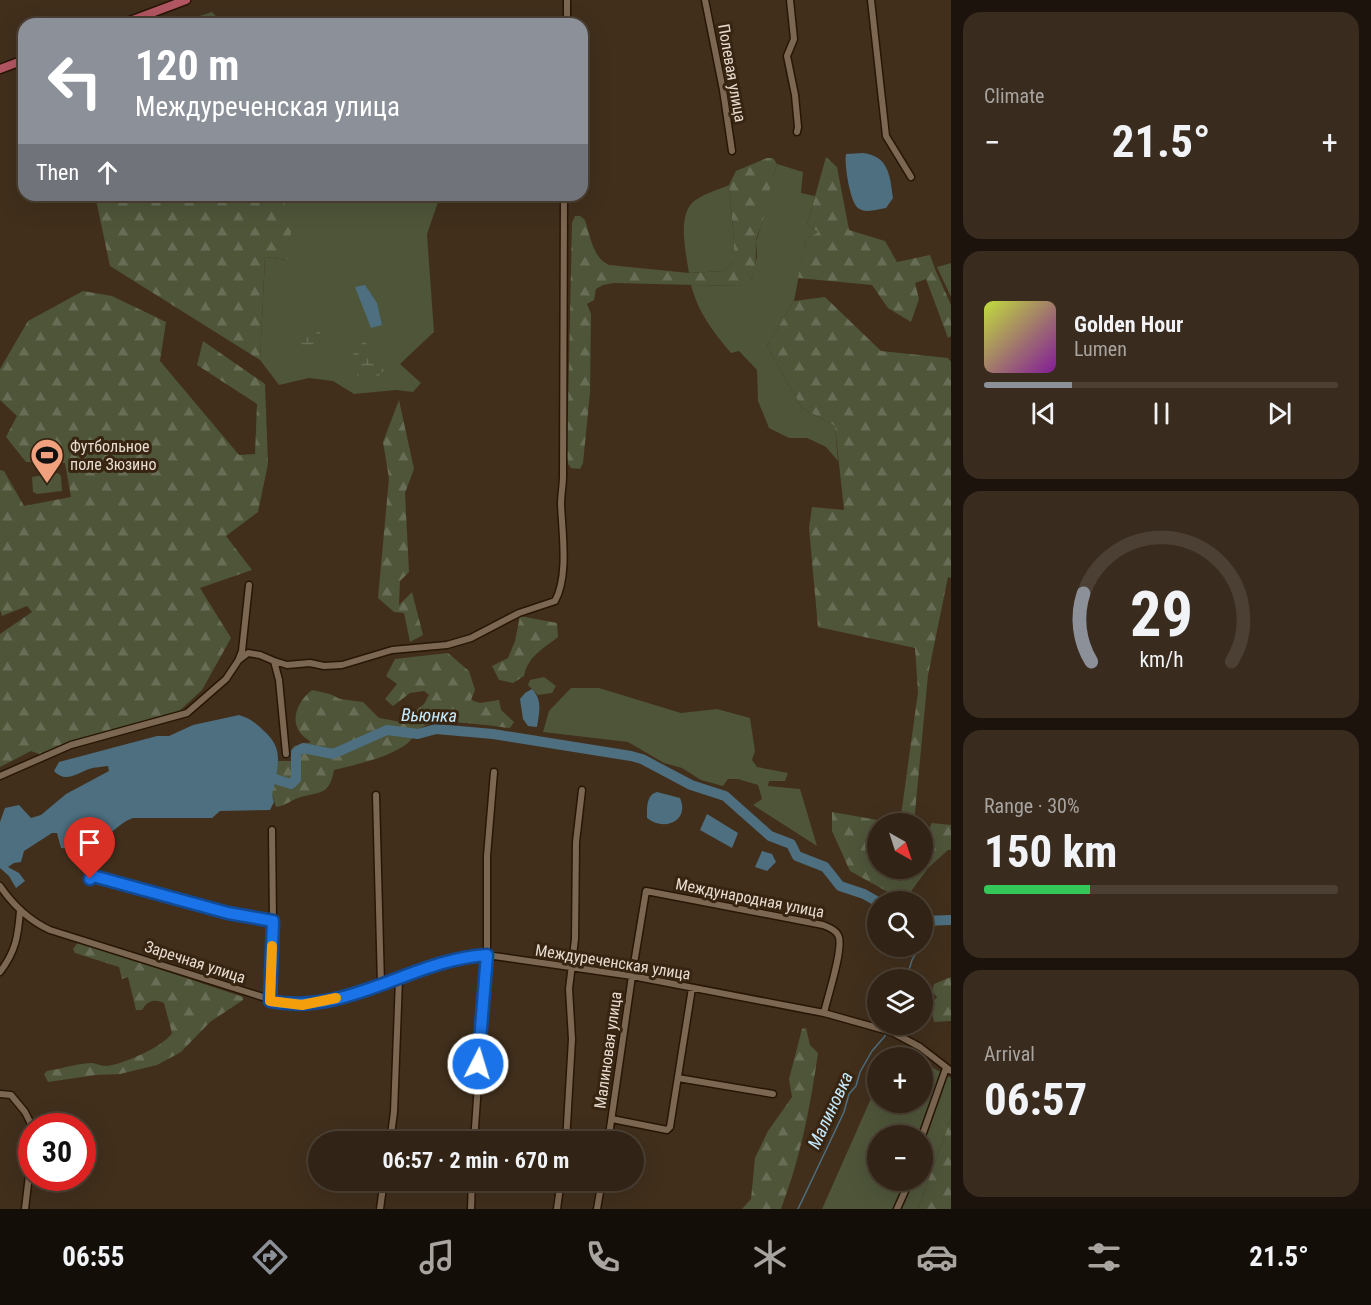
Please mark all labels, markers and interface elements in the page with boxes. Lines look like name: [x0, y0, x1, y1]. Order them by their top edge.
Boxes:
street label: Полевая улица: [714, 22, 750, 124]
text: 120 m: [135, 41, 240, 90]
icon: left: [36, 42, 114, 120]
text: Climate: [984, 84, 1044, 108]
text: Междуреченская улица: [135, 91, 400, 123]
text: 21.5°: [1112, 115, 1210, 168]
text: −: [984, 123, 1001, 162]
text: +: [1322, 123, 1338, 162]
icon: ahead: [91, 156, 124, 189]
text: Then: [36, 160, 79, 185]
text: Golden Hour: [1074, 312, 1183, 337]
text: Lumen: [1074, 337, 1127, 361]
icon: previous: [1027, 397, 1060, 430]
icon: pause: [1145, 397, 1178, 430]
icon: next: [1263, 397, 1296, 430]
sports icon: Футбольное поле Зюзино: [29, 437, 65, 484]
place label: Футбольное поле Зюзино: [70, 437, 156, 474]
text: 29: [1129, 578, 1193, 651]
text: km/h: [1139, 647, 1183, 672]
water label: Вьюнка: [401, 704, 457, 726]
text: Range · 30%: [984, 794, 1080, 818]
north arrow: [867, 813, 933, 879]
map controls: [867, 813, 933, 1191]
pin: [64, 817, 115, 879]
text: 150 km: [984, 825, 1117, 878]
icon: arrive: [73, 826, 106, 859]
street label: Международная улица: [674, 874, 826, 922]
button: search: [867, 891, 933, 957]
street label: Заречная улица: [142, 937, 248, 987]
street label: Междуреченская улица: [534, 940, 692, 984]
button: layers: [867, 969, 933, 1035]
street label: Малиновая улица: [590, 990, 626, 1110]
position arrow: [446, 1032, 510, 1096]
text: Arrival: [984, 1042, 1035, 1066]
button: +: [867, 1047, 933, 1113]
water label: Малиновка: [803, 1068, 857, 1152]
text: 06:57: [984, 1073, 1087, 1126]
speed limit sign: 30: [18, 1113, 96, 1191]
button: −: [867, 1125, 933, 1191]
text: 06:57 · 2 min · 670 m: [383, 1148, 569, 1173]
icon: directions: [249, 1236, 291, 1278]
icon: music: [416, 1236, 458, 1278]
icon: phone: [582, 1236, 624, 1278]
icon: climate: [749, 1236, 791, 1278]
icon: car: [916, 1236, 958, 1278]
icon: filters: [1083, 1236, 1125, 1278]
text: 06:55: [62, 1241, 124, 1273]
text: 21.5°: [1249, 1241, 1309, 1273]

